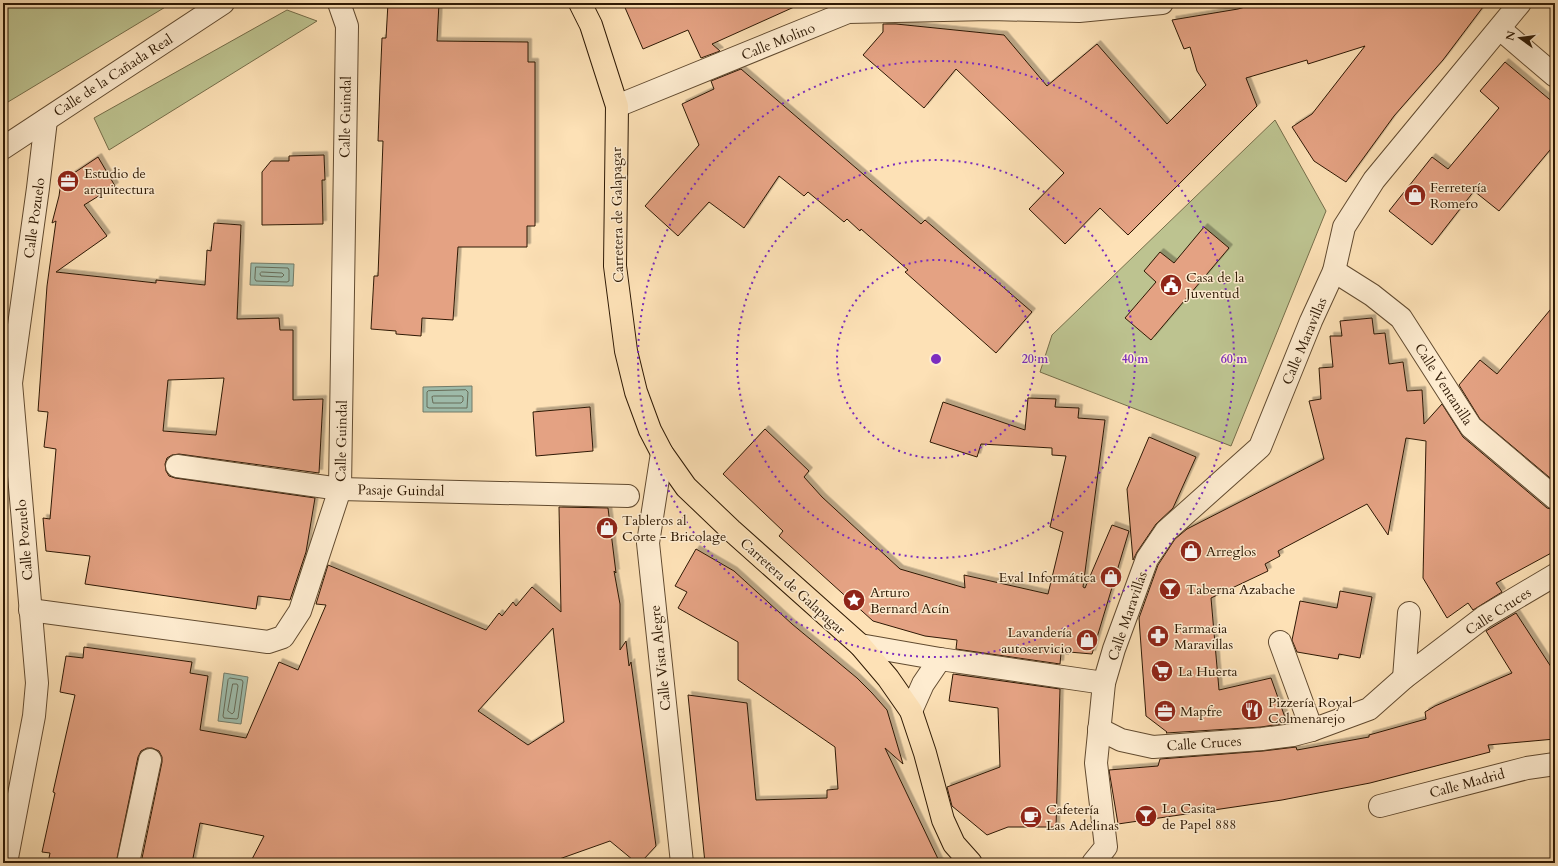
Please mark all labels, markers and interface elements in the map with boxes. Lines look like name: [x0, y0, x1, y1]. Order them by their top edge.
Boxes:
street label: Calle Molino: [739, 18, 818, 65]
north arrow: [1500, 18, 1540, 58]
street label: Calle de la Cañada Real: [50, 29, 177, 121]
text: N: [1502, 29, 1519, 42]
street label: Calle Guindal: [335, 76, 356, 158]
street label: Carretera de Galapagar: [607, 146, 628, 283]
place label: Estudio de arquitectura: [84, 164, 155, 199]
office icon: Estudio de arquitectura: [55, 168, 81, 194]
street label: Calle Pozuelo: [19, 176, 50, 260]
place label: Ferretería Romero: [1430, 178, 1487, 213]
shop icon: Ferretería Romero: [1402, 182, 1428, 208]
place label: Casa de la Juventud: [1184, 268, 1244, 303]
public building icon: Casa de la Juventud: [1158, 272, 1184, 298]
street label: Calle Maravillas: [1277, 294, 1332, 388]
street label: Calle Ventanilla: [1410, 340, 1477, 429]
text: 20 m: [1022, 351, 1049, 367]
text: 40 m: [1122, 351, 1149, 367]
text: 60 m: [1221, 351, 1248, 367]
centre of rings: [929, 352, 943, 366]
street label: Calle Guindal: [331, 400, 352, 482]
street label: Pasaje Guindal: [357, 480, 445, 501]
street label: Calle Pozuelo: [11, 498, 38, 581]
place label: Tableros al Corte - Bricolage: [622, 511, 726, 546]
shop icon: Tableros al Corte - Bricolage: [594, 515, 620, 541]
street label: Carretera de Galapagar: [736, 534, 850, 639]
shop icon: Arreglos: [1178, 538, 1204, 564]
place label: Arreglos: [1206, 542, 1257, 561]
shop icon: Eval Informática: [1098, 564, 1124, 590]
place label: Eval Informática: [999, 568, 1096, 587]
street label: Calle Maravillas: [1103, 569, 1152, 663]
bar icon: Taberna Azabache: [1157, 576, 1183, 602]
place label: Taberna Azabache: [1186, 580, 1295, 599]
place label: Arturo Bernard Acín: [870, 583, 950, 618]
street label: Calle Cruces: [1462, 583, 1535, 640]
place icon: Arturo Bernard Acín: [841, 587, 867, 613]
street label: Calle Vista Alegre: [645, 604, 676, 712]
place label: Farmacia Maravillas: [1174, 619, 1234, 654]
place label: Lavandería autoservicio: [1001, 623, 1072, 658]
pharmacy icon: Farmacia Maravillas: [1145, 623, 1171, 649]
shop icon: Lavandería autoservicio: [1074, 627, 1100, 653]
supermarket icon: La Huerta: [1149, 658, 1175, 684]
place label: La Huerta: [1178, 662, 1238, 681]
place label: Pizzería Royal Colmenarejo: [1268, 693, 1353, 728]
restaurant icon: Pizzería Royal Colmenarejo: [1239, 697, 1265, 723]
office icon: Mapfre: [1152, 698, 1178, 724]
place label: Mapfre: [1180, 702, 1222, 721]
street label: Calle Cruces: [1166, 731, 1242, 756]
street label: Calle Madrid: [1427, 764, 1507, 803]
place label: La Casita de Papel 888: [1162, 799, 1237, 834]
place label: Cafetería Las Adelinas: [1046, 800, 1119, 835]
bar icon: La Casita de Papel 888: [1133, 803, 1159, 829]
cafe icon: Cafetería Las Adelinas: [1018, 804, 1044, 830]

